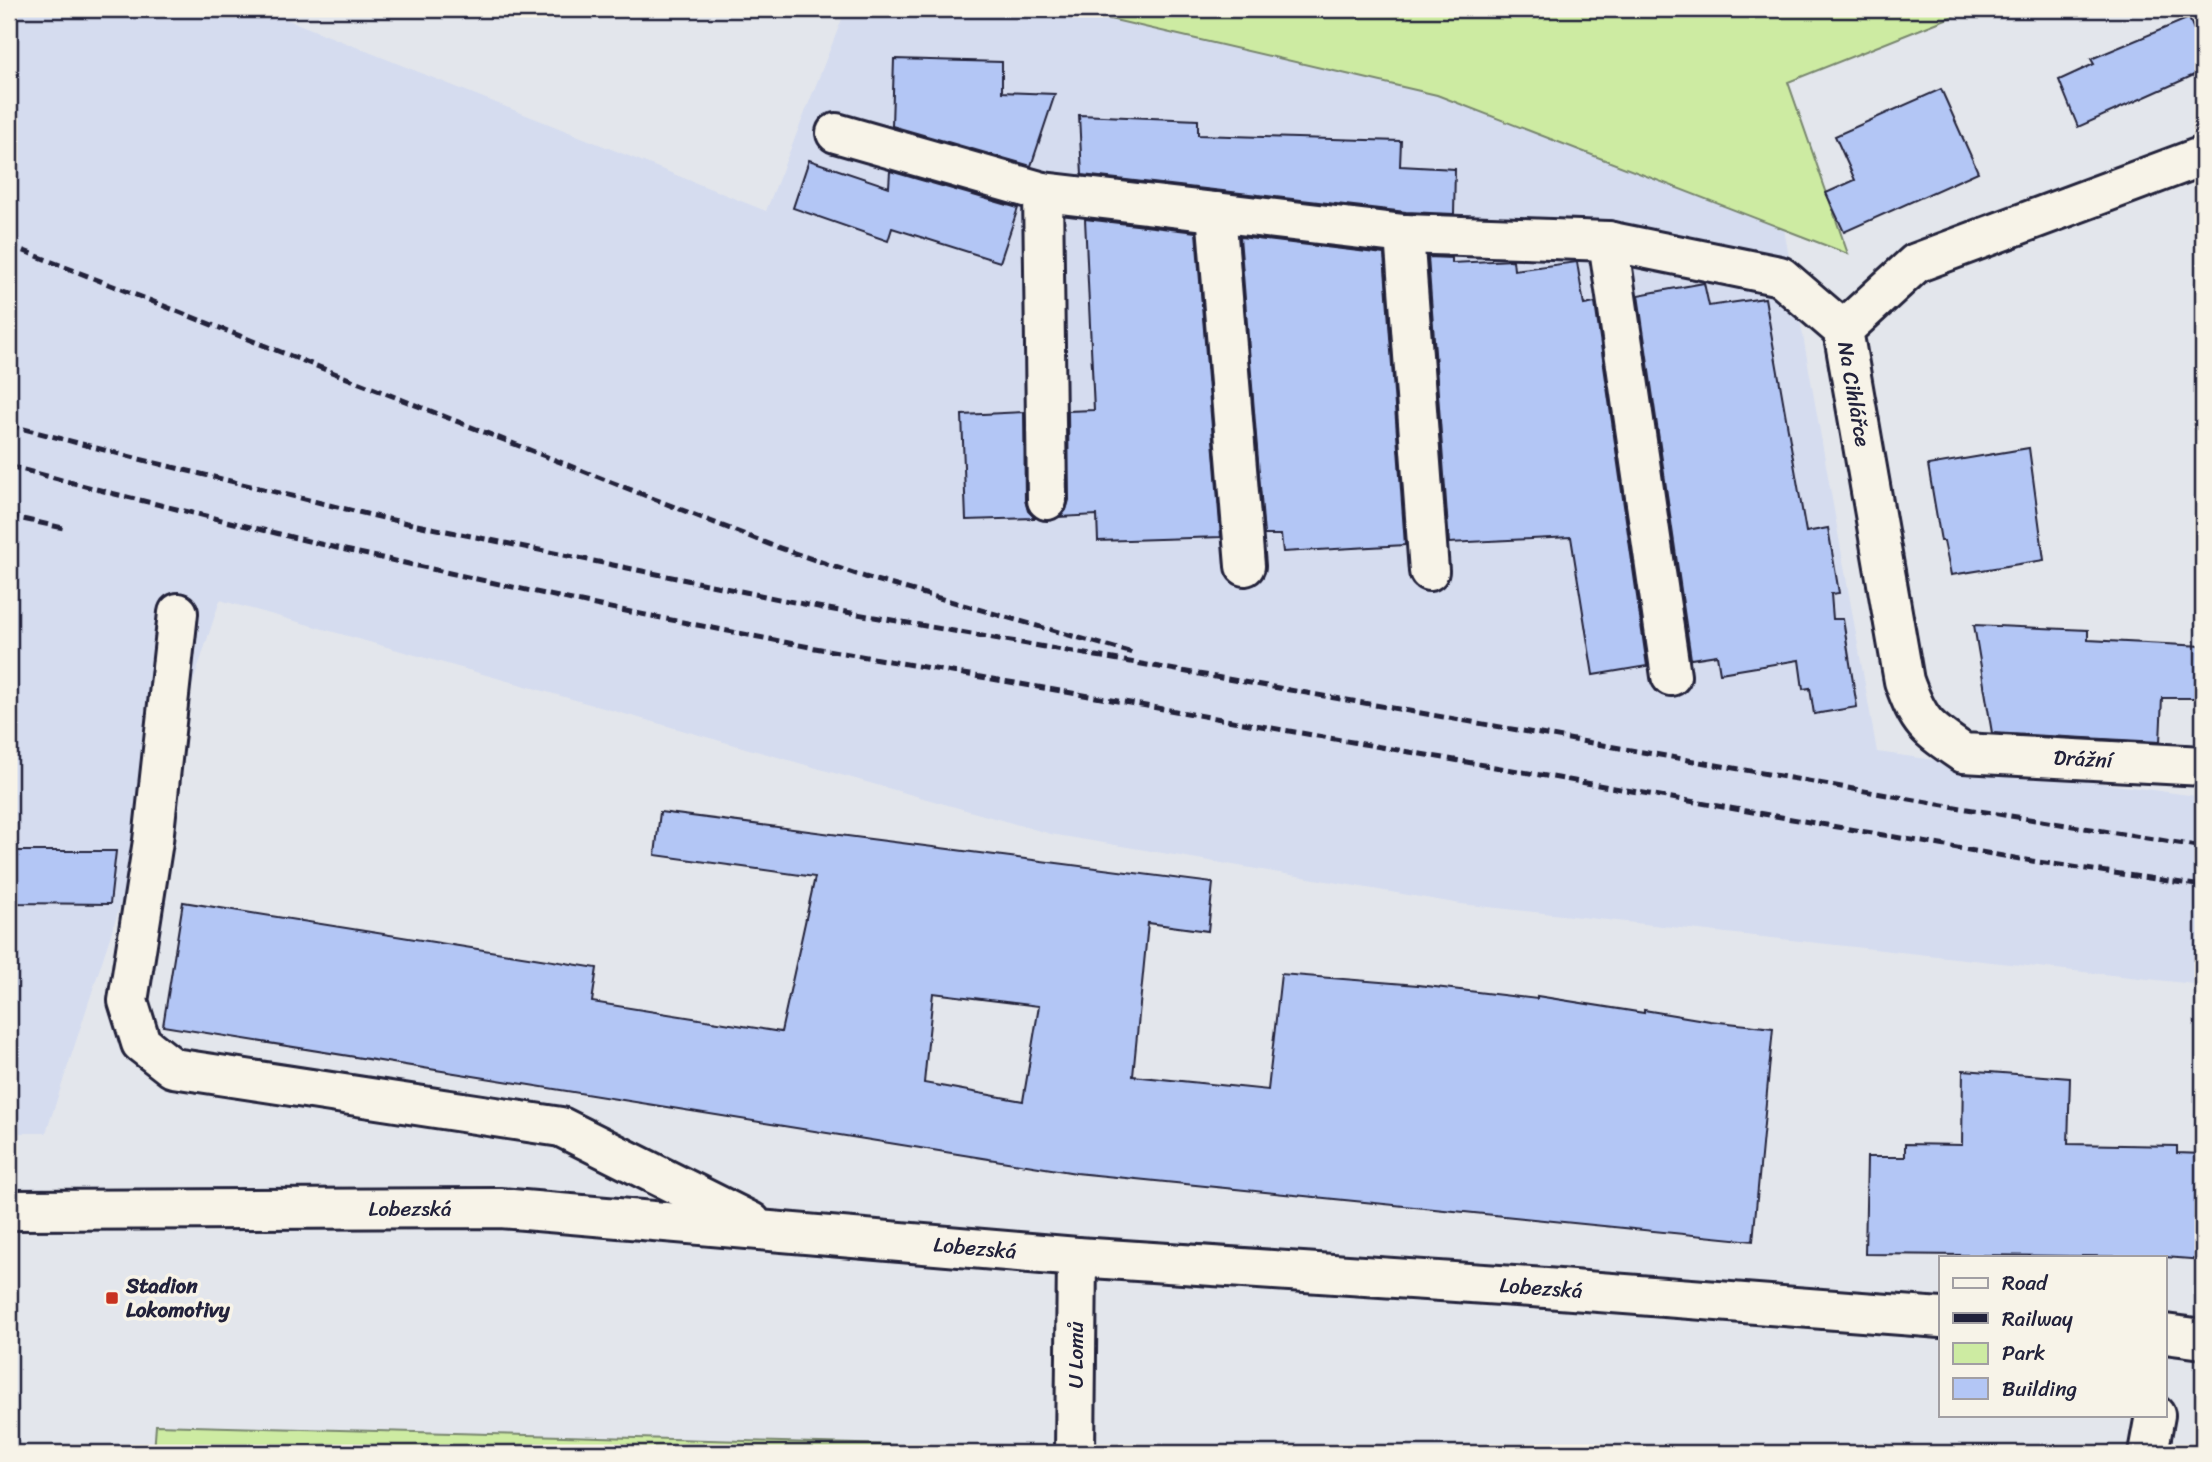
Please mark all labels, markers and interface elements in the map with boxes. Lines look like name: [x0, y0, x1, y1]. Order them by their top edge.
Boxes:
street label: Na Cihlářce: [1826, 338, 1882, 450]
street label: Drážní: [2053, 738, 2116, 780]
street label: Lobezská: [369, 1190, 452, 1228]
street label: Lobezská: [932, 1225, 1018, 1271]
legend: [1939, 1256, 2166, 1416]
text: Road: [2002, 1264, 2049, 1302]
street label: Lobezská: [1498, 1266, 1584, 1310]
place label: Stadion Lokomotivy: [125, 1267, 231, 1329]
marker: Stadion Lokomotivy: [104, 1290, 120, 1306]
text: Railway: [2002, 1300, 2073, 1338]
street label: U Lomů: [1057, 1321, 1095, 1389]
text: Park: [2002, 1334, 2045, 1372]
text: Building: [2002, 1370, 2078, 1408]

